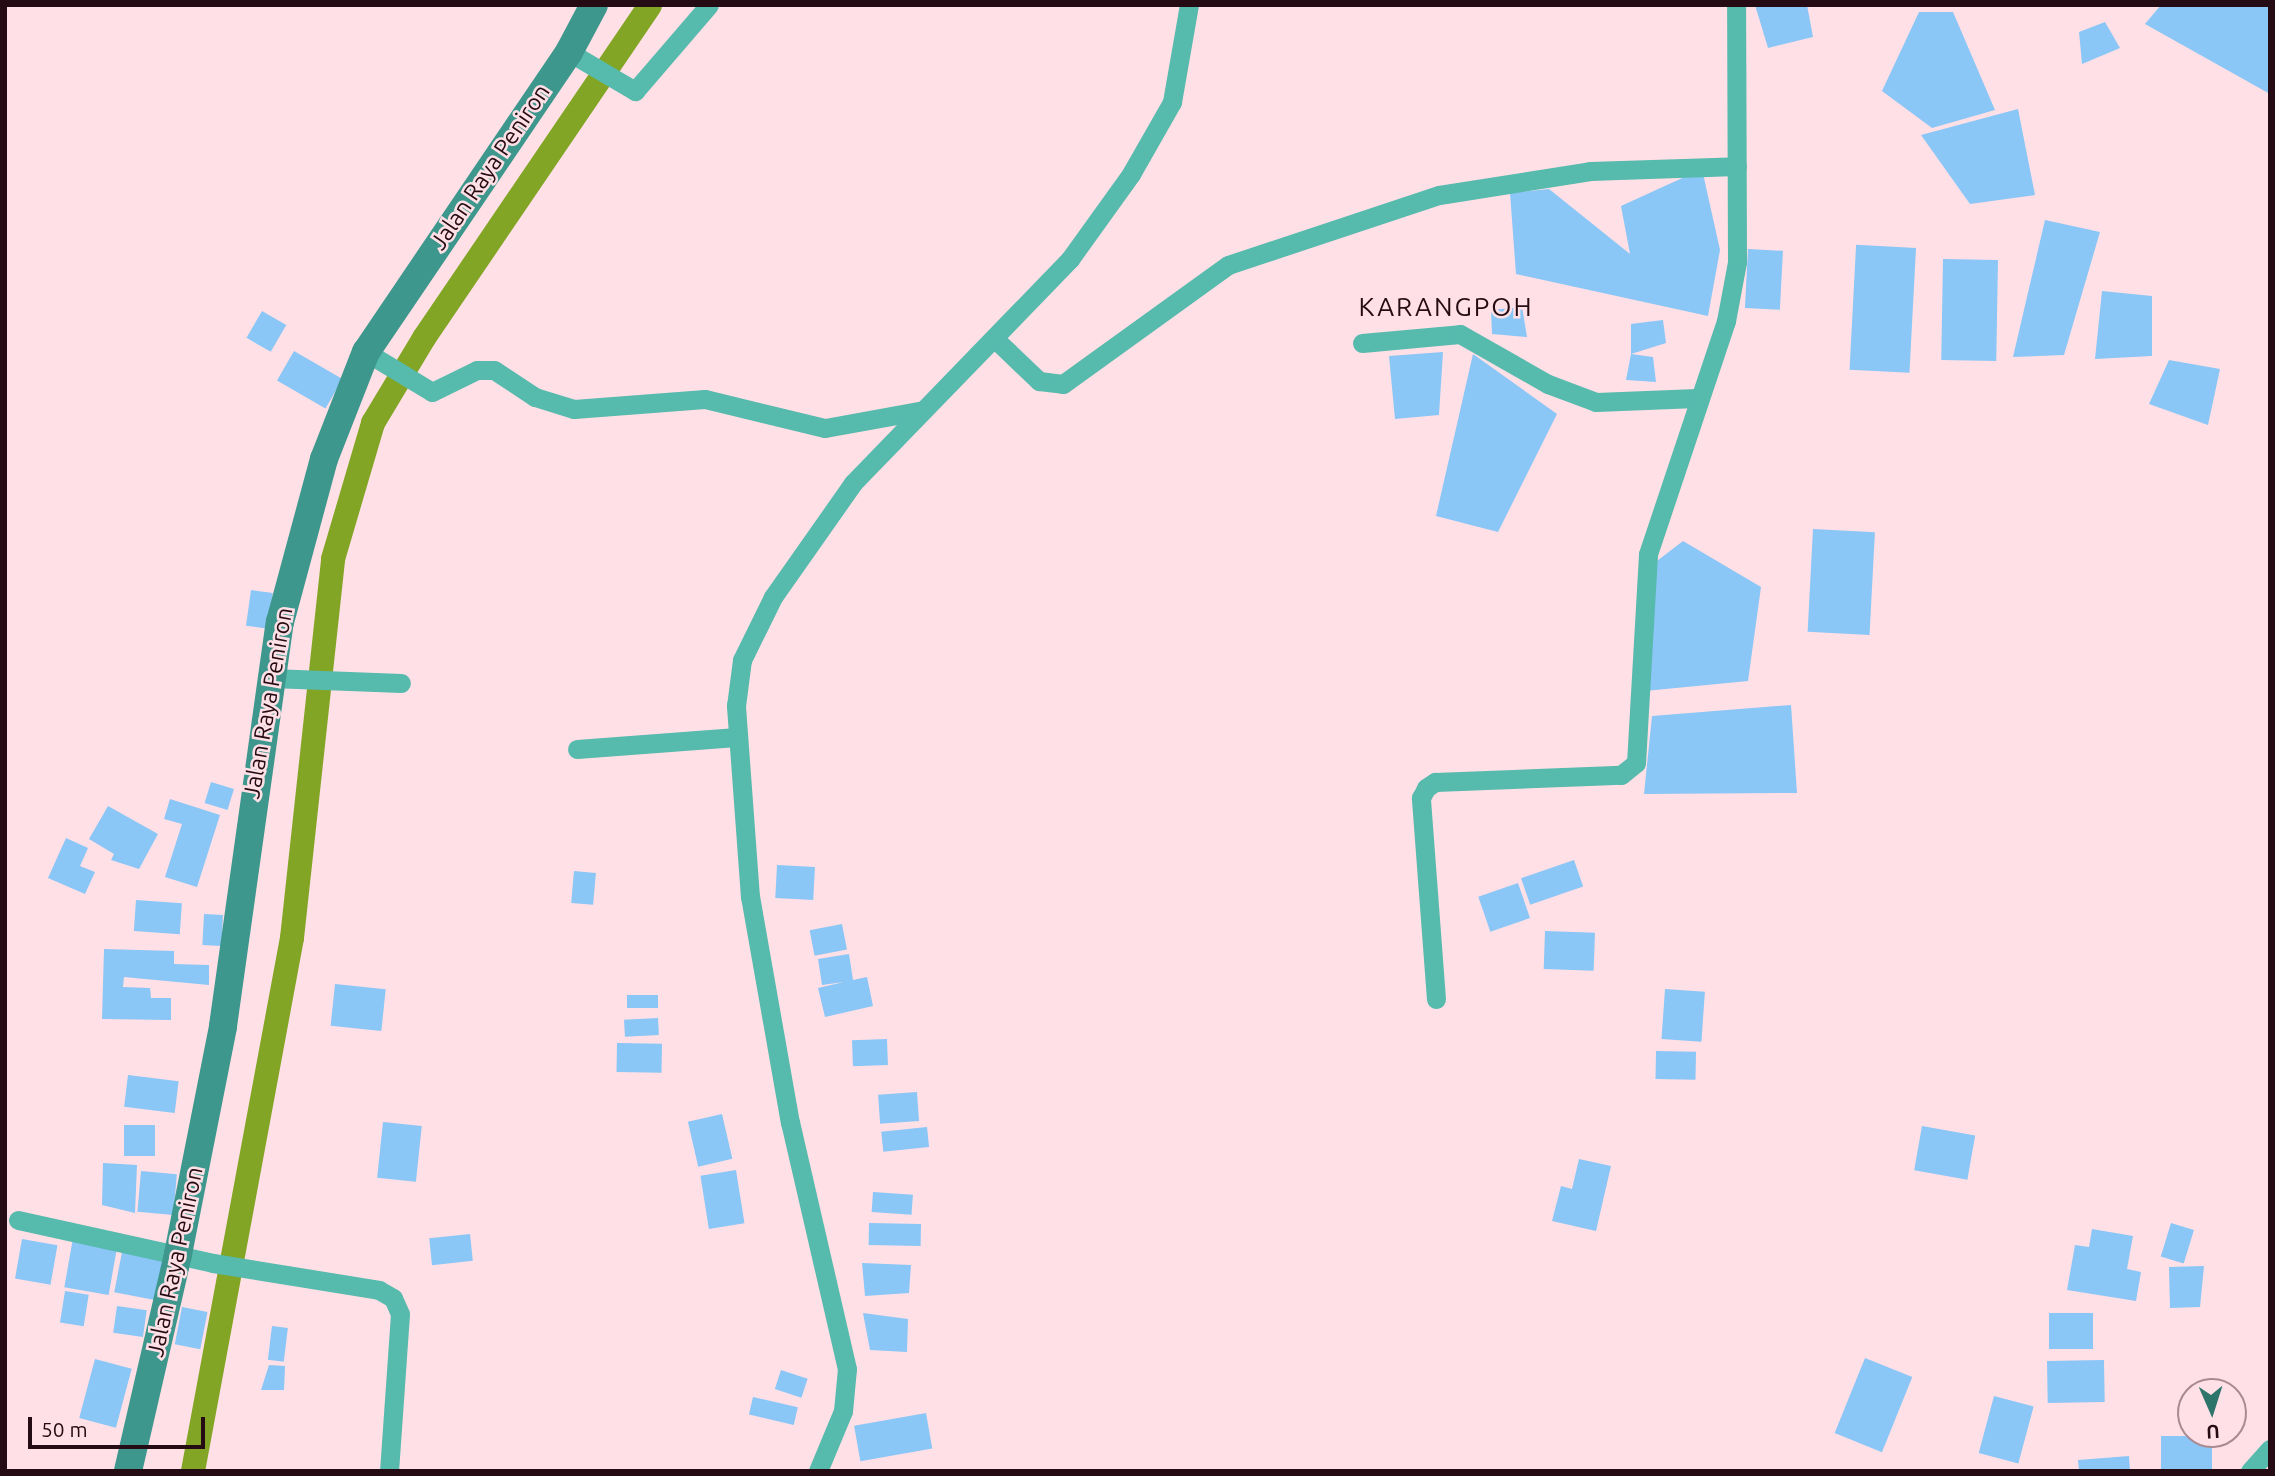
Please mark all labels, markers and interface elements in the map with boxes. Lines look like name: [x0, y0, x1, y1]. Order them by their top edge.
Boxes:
street label: Jalan Raya Peniron: [424, 79, 556, 255]
district label: KARANGPOH: [1360, 291, 1532, 323]
street label: Jalan Raya Peniron: [238, 605, 298, 801]
street label: Jalan Raya Peniron: [141, 1164, 209, 1360]
north arrow: [2177, 1378, 2247, 1448]
scale bar: [32, 1402, 208, 1446]
text: 50 m: [41, 1417, 88, 1441]
text: U: [2206, 1421, 2220, 1443]

